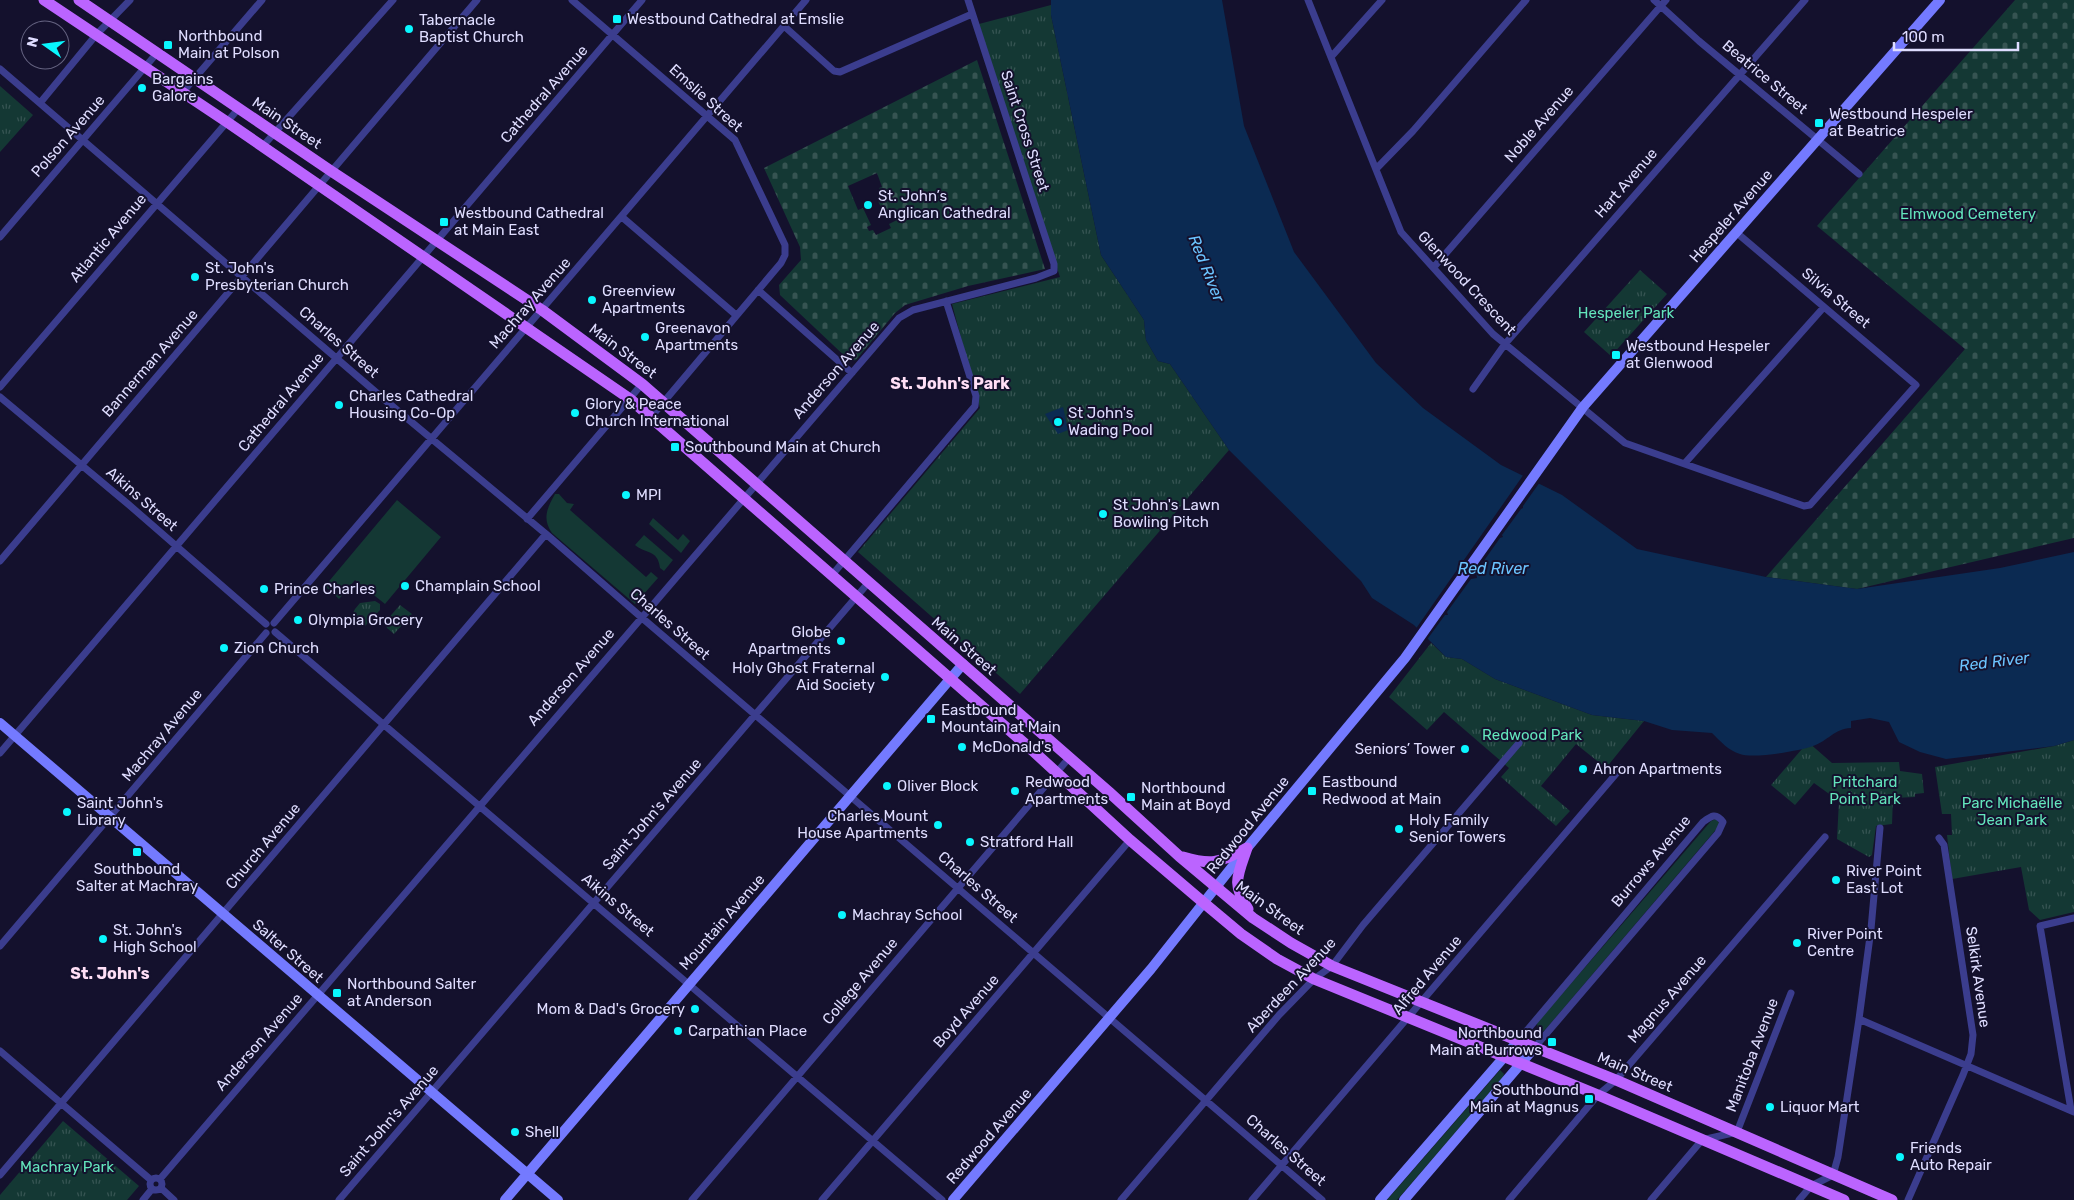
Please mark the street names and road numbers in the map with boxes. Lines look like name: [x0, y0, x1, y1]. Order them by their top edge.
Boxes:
street label: Beatrice Street: [1719, 36, 1811, 118]
street label: Cathedral Avenue: [497, 41, 591, 147]
street label: Emslie Street: [665, 60, 747, 136]
street label: Saint Cross Street: [997, 68, 1053, 194]
street label: Noble Avenue: [1501, 82, 1577, 166]
street label: Polson Avenue: [27, 91, 109, 181]
street label: Main Street: [249, 93, 325, 153]
street label: Hart Avenue: [1591, 145, 1661, 221]
street label: Hespeler Avenue: [1686, 166, 1776, 266]
street label: Atlantic Avenue: [66, 190, 150, 286]
street label: Glenwood Crescent: [1414, 227, 1520, 339]
street label: Machray Avenue: [485, 254, 575, 352]
street label: Silvia Street: [1798, 264, 1874, 332]
street label: Charles Street: [295, 302, 383, 382]
street label: Bannerman Avenue: [98, 305, 202, 421]
street label: Anderson Avenue: [789, 318, 883, 422]
street label: Main Street: [586, 320, 660, 382]
street label: Cathedral Avenue: [234, 349, 328, 455]
street label: Aikins Street: [103, 463, 182, 535]
street label: Charles Street: [626, 584, 714, 664]
street label: Main Street: [928, 613, 1000, 679]
street label: Anderson Avenue: [524, 625, 618, 729]
street label: Machray Avenue: [118, 685, 206, 785]
street label: Saint John's Avenue: [599, 754, 705, 874]
street label: Redwood Avenue: [1203, 772, 1293, 878]
street label: Church Avenue: [222, 799, 304, 893]
street label: Burrows Avenue: [1607, 812, 1695, 910]
street label: Charles Street: [934, 847, 1022, 927]
street label: Aikins Street: [578, 870, 658, 941]
street label: Mountain Avenue: [675, 870, 769, 974]
street label: Main Street: [1232, 877, 1308, 939]
street label: Salter Street: [249, 915, 327, 987]
street label: Selkirk Avenue: [1962, 925, 1994, 1029]
street label: Alfred Avenue: [1389, 932, 1465, 1018]
street label: College Avenue: [819, 934, 901, 1028]
street label: Aberdeen Avenue: [1242, 934, 1340, 1036]
street label: Magnus Avenue: [1624, 951, 1710, 1047]
street label: Boyd Avenue: [929, 971, 1003, 1051]
street label: Anderson Avenue: [212, 990, 306, 1094]
street label: Manitoba Avenue: [1722, 996, 1782, 1114]
street label: Main Street: [1595, 1048, 1675, 1096]
street label: Saint John's Avenue: [336, 1061, 442, 1181]
street label: Redwood Avenue: [943, 1084, 1035, 1188]
street label: Charles Street: [1242, 1110, 1330, 1190]

